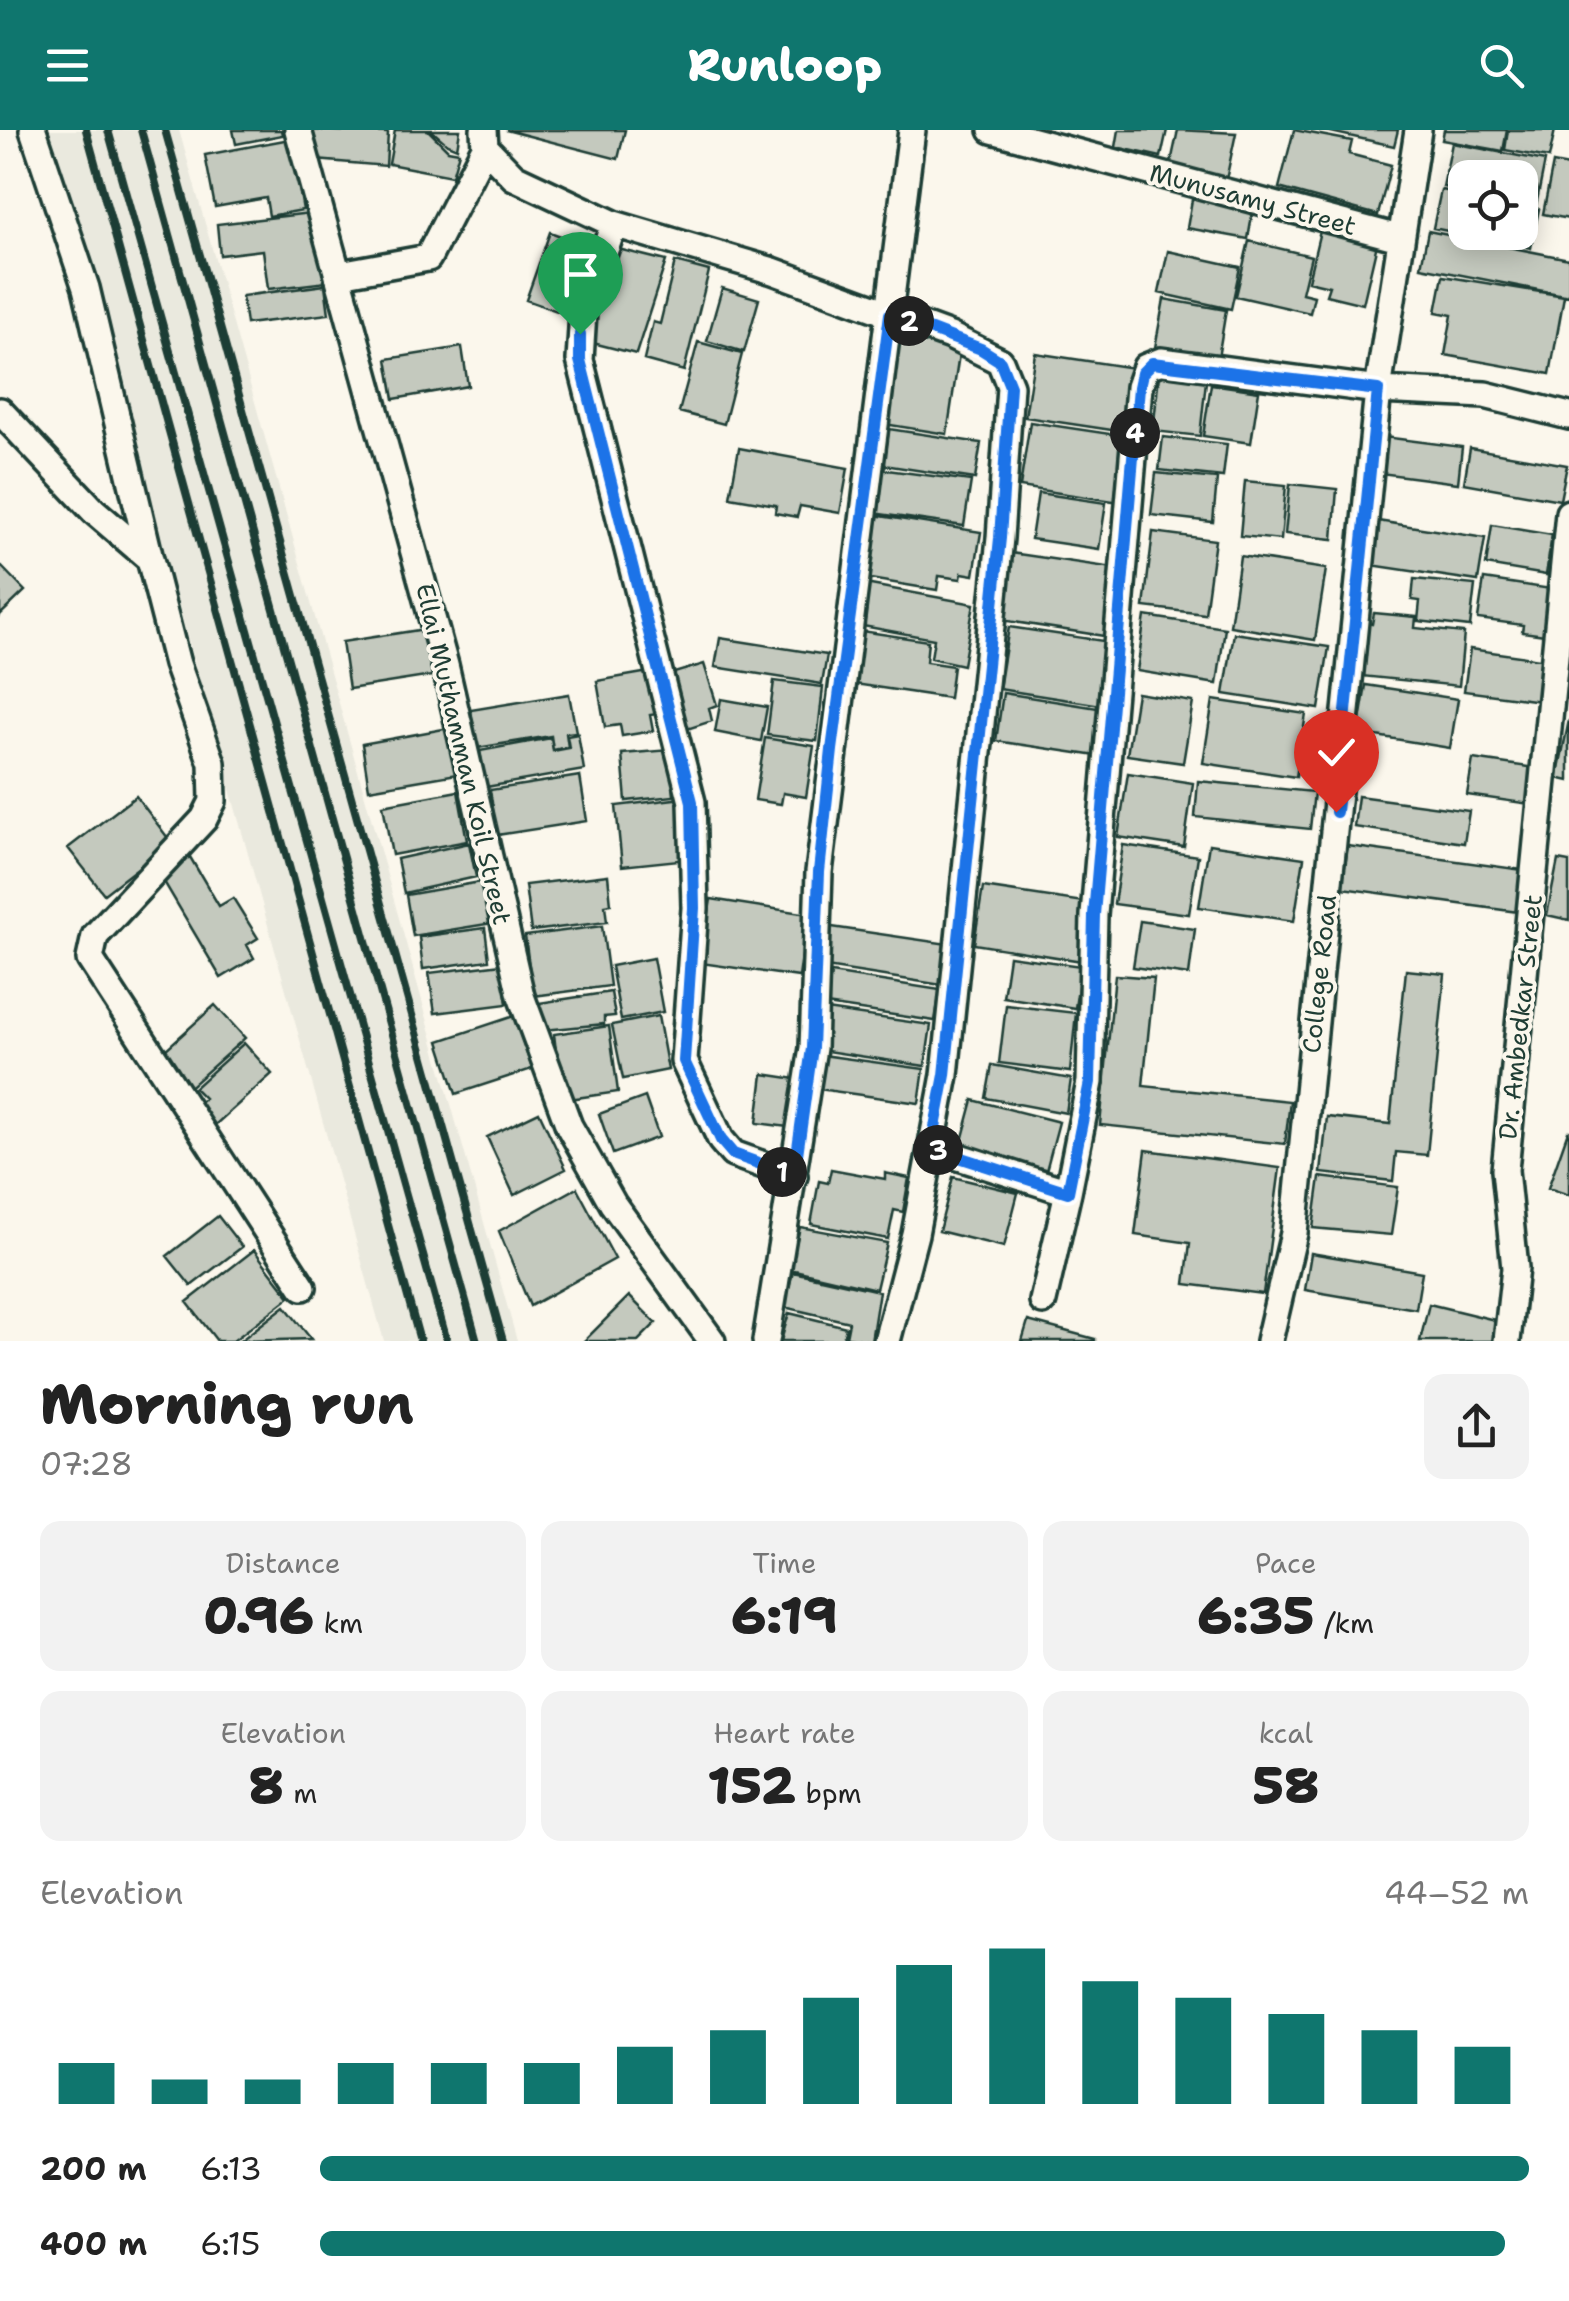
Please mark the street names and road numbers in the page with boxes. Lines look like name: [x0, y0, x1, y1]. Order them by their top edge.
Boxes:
street label: Munusamy Street: [1146, 155, 1360, 243]
street label: Ellai Muthamman Koil Street: [408, 580, 520, 928]
street label: College Road: [1294, 893, 1344, 1055]
street label: Dr. Ambedkar Street: [1490, 893, 1550, 1141]

